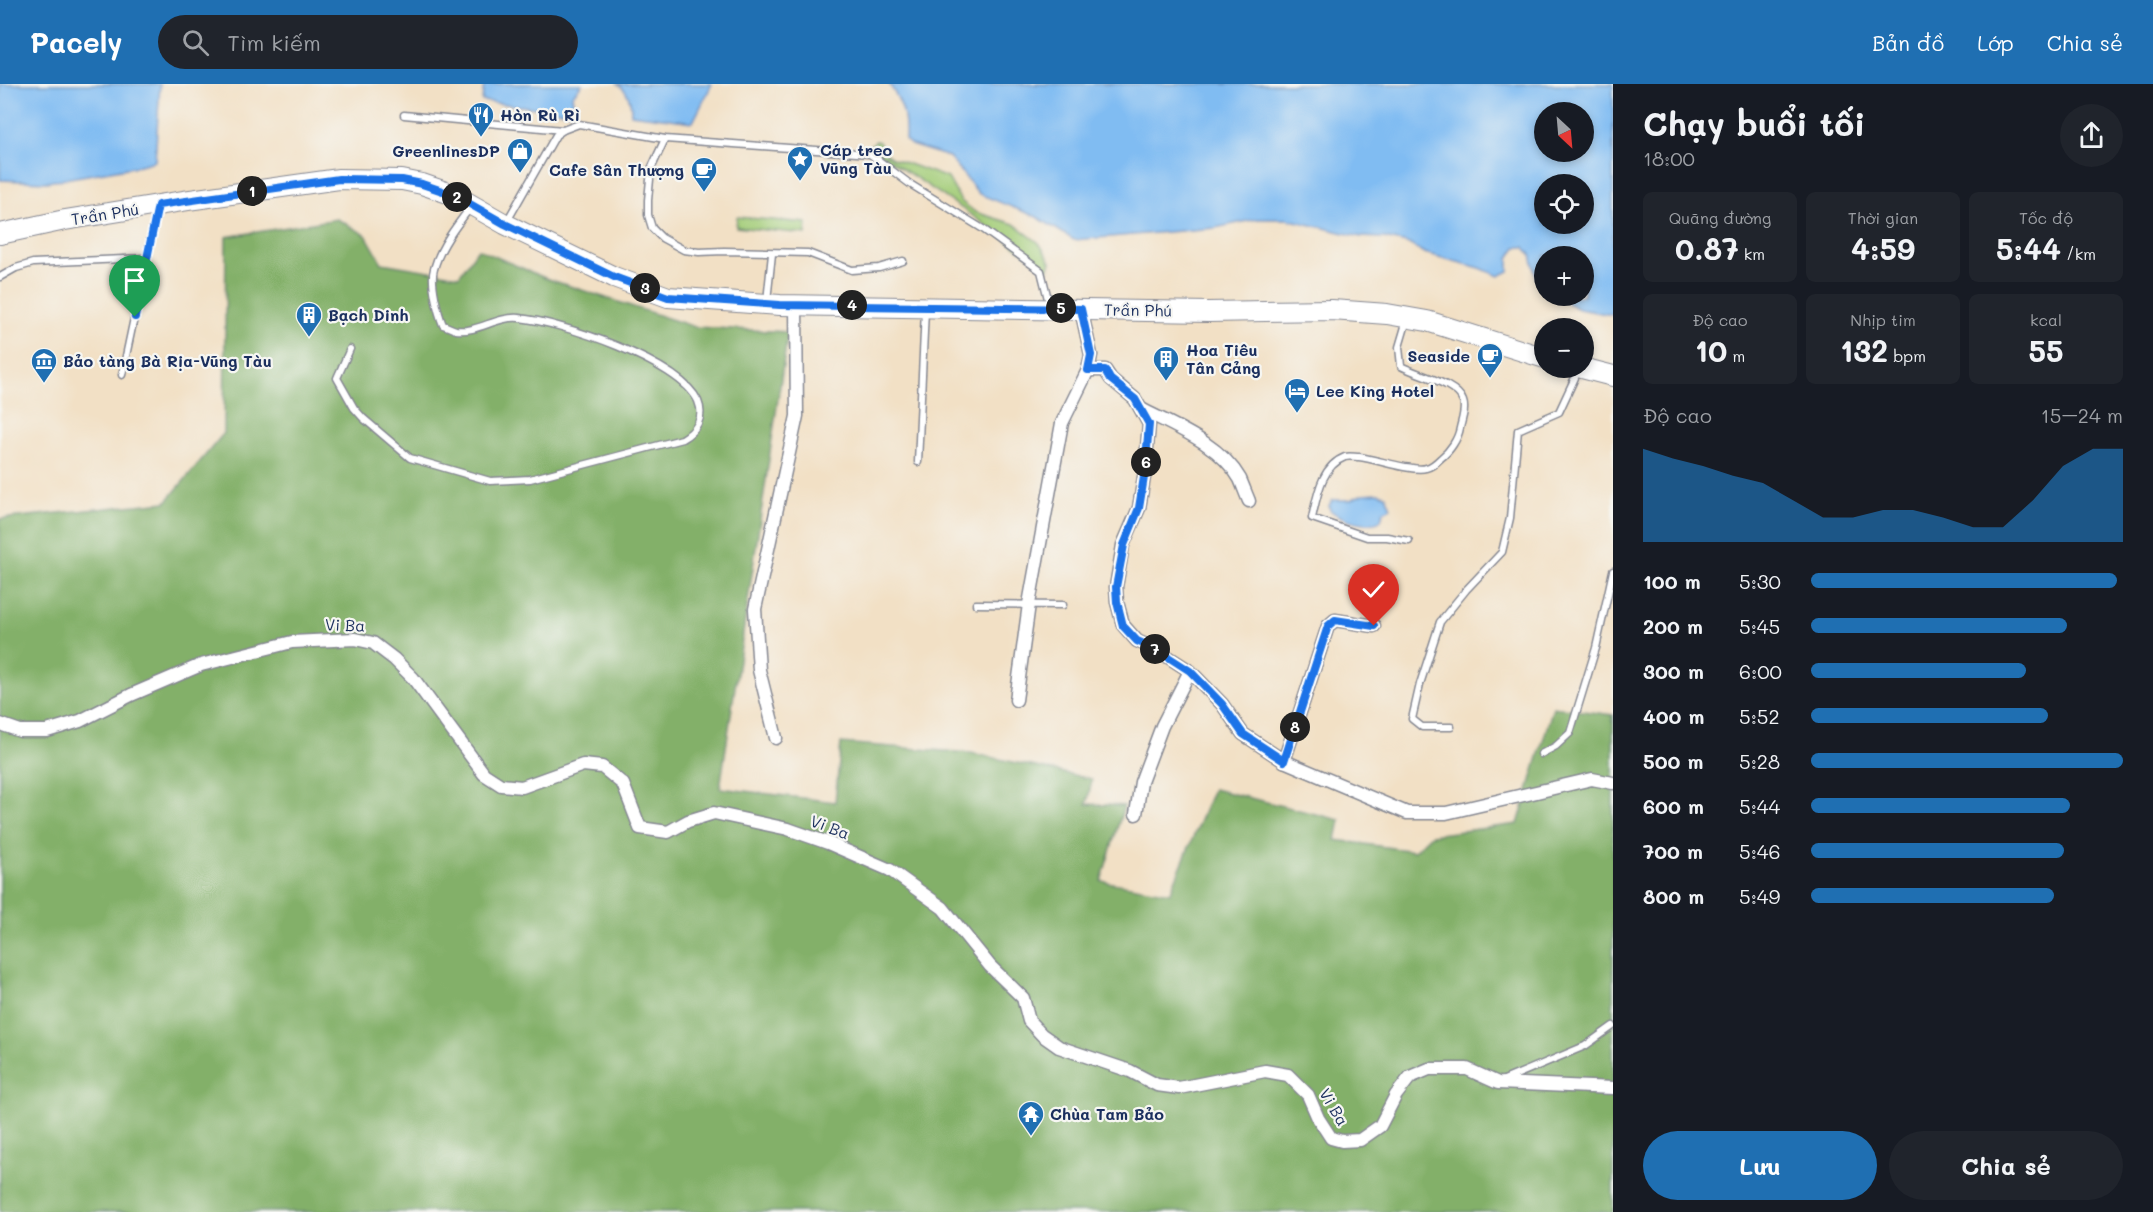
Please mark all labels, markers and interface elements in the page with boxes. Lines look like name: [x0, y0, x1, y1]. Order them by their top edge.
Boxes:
search box: [158, 15, 578, 69]
text: Pacely: [30, 24, 122, 60]
icon: search: [179, 26, 212, 59]
text: Tìm kiếm: [227, 28, 321, 57]
text: Bản đồ: [1872, 29, 1944, 56]
text: Lớp: [1977, 29, 2014, 56]
text: Chia sẻ: [2047, 29, 2123, 56]
restaurant icon: Hòn Rù Rì: [466, 100, 496, 138]
text: Chạy buổi tối: [1643, 101, 1866, 144]
north arrow: [1534, 102, 1594, 162]
map controls: [1534, 102, 1594, 378]
place label: Hòn Rù Rì: [500, 104, 580, 125]
button: share: [2060, 104, 2123, 167]
shop icon: GreenlinesDP: [505, 136, 535, 174]
place label: Cáp treo Vũng Tàu: [820, 139, 893, 178]
place label: GreenlinesDP: [392, 140, 500, 161]
place icon: Cáp treo Vũng Tàu: [785, 144, 815, 182]
text: 18:00: [1643, 145, 1695, 171]
cafe icon: Cafe Sân Thượng: [689, 155, 719, 193]
place label: Cafe Sân Thượng: [549, 159, 684, 180]
button: locate: [1534, 174, 1594, 234]
pin: 1: [237, 176, 267, 206]
text: 1: [248, 180, 256, 201]
pin: 2: [442, 182, 472, 212]
text: 2: [453, 186, 461, 207]
street label: Trần Phú: [69, 198, 140, 229]
text: Quãng đường: [1669, 207, 1771, 228]
text: Thời gian: [1848, 207, 1918, 228]
text: Tốc độ: [2019, 207, 2073, 228]
text: 0.87: [1675, 228, 1739, 268]
text: 4:59: [1851, 228, 1915, 268]
text: 5:44: [1996, 228, 2061, 268]
text: km: [1739, 243, 1765, 264]
text: /km: [2061, 243, 2096, 264]
button: +: [1534, 246, 1594, 306]
pin: [109, 255, 160, 317]
icon: arrive: [118, 264, 151, 297]
pin: 3: [630, 273, 660, 303]
text: 3: [640, 277, 650, 298]
pin: 4: [837, 290, 867, 320]
pin: 5: [1046, 293, 1076, 323]
text: 4: [847, 294, 857, 315]
text: 5: [1056, 297, 1066, 318]
street label: Trần Phú: [1104, 298, 1172, 321]
building icon: Bạch Dinh: [294, 300, 324, 338]
place label: Bạch Dinh: [328, 304, 409, 325]
text: Độ cao: [1692, 309, 1748, 330]
text: Nhịp tim: [1850, 309, 1916, 330]
text: kcal: [2030, 309, 2062, 330]
button: −: [1534, 318, 1594, 378]
text: 10: [1695, 330, 1727, 370]
text: 132: [1840, 330, 1888, 370]
text: 55: [2028, 330, 2064, 370]
place label: Hoa Tiêu Tân Cảng: [1186, 339, 1261, 378]
cafe icon: Seaside: [1475, 341, 1505, 379]
building icon: Hoa Tiêu Tân Cảng: [1151, 344, 1181, 382]
place label: Seaside: [1407, 345, 1470, 366]
text: m: [1727, 345, 1745, 366]
text: bpm: [1888, 345, 1926, 366]
museum icon: Bảo tàng Bà Rịa-Vũng Tàu: [29, 346, 59, 384]
place label: Bảo tàng Bà Rịa-Vũng Tàu: [63, 350, 272, 371]
hotel icon: Lee King Hotel: [1282, 376, 1312, 414]
place label: Lee King Hotel: [1316, 380, 1434, 401]
text: Độ cao: [1643, 402, 1712, 428]
text: 15–24 m: [2041, 402, 2123, 428]
pin: 6: [1131, 447, 1161, 477]
text: 6: [1141, 451, 1151, 472]
pin: [1348, 564, 1399, 626]
text: 100 m: [1643, 568, 1701, 594]
text: 5:30: [1739, 568, 1781, 594]
icon: check: [1357, 573, 1390, 606]
street label: Vi Ba: [325, 613, 366, 636]
text: 200 m: [1643, 613, 1703, 639]
text: 5:45: [1739, 613, 1780, 639]
pin: 7: [1140, 634, 1170, 664]
text: 7: [1151, 638, 1159, 659]
text: 300 m: [1643, 658, 1704, 684]
text: 6:00: [1739, 658, 1782, 684]
text: 400 m: [1643, 703, 1704, 729]
text: 5:52: [1739, 703, 1780, 729]
pin: 8: [1280, 712, 1310, 742]
text: 8: [1290, 716, 1300, 737]
text: 500 m: [1643, 748, 1703, 774]
text: 5:28: [1739, 748, 1780, 774]
text: 600 m: [1643, 793, 1704, 819]
text: 5:44: [1739, 793, 1780, 819]
street label: Vi Ba: [808, 810, 853, 844]
text: 700 m: [1643, 838, 1703, 864]
text: 5:46: [1739, 838, 1781, 864]
text: 800 m: [1643, 883, 1704, 909]
text: 5:49: [1739, 883, 1780, 909]
street label: Vi Ba: [1315, 1084, 1354, 1129]
temple icon: Chùa Tam Bảo: [1016, 1099, 1046, 1137]
place label: Chùa Tam Bảo: [1050, 1103, 1164, 1124]
button: Lưu: [1643, 1131, 1877, 1200]
button: Chia sẻ: [1889, 1131, 2123, 1200]

